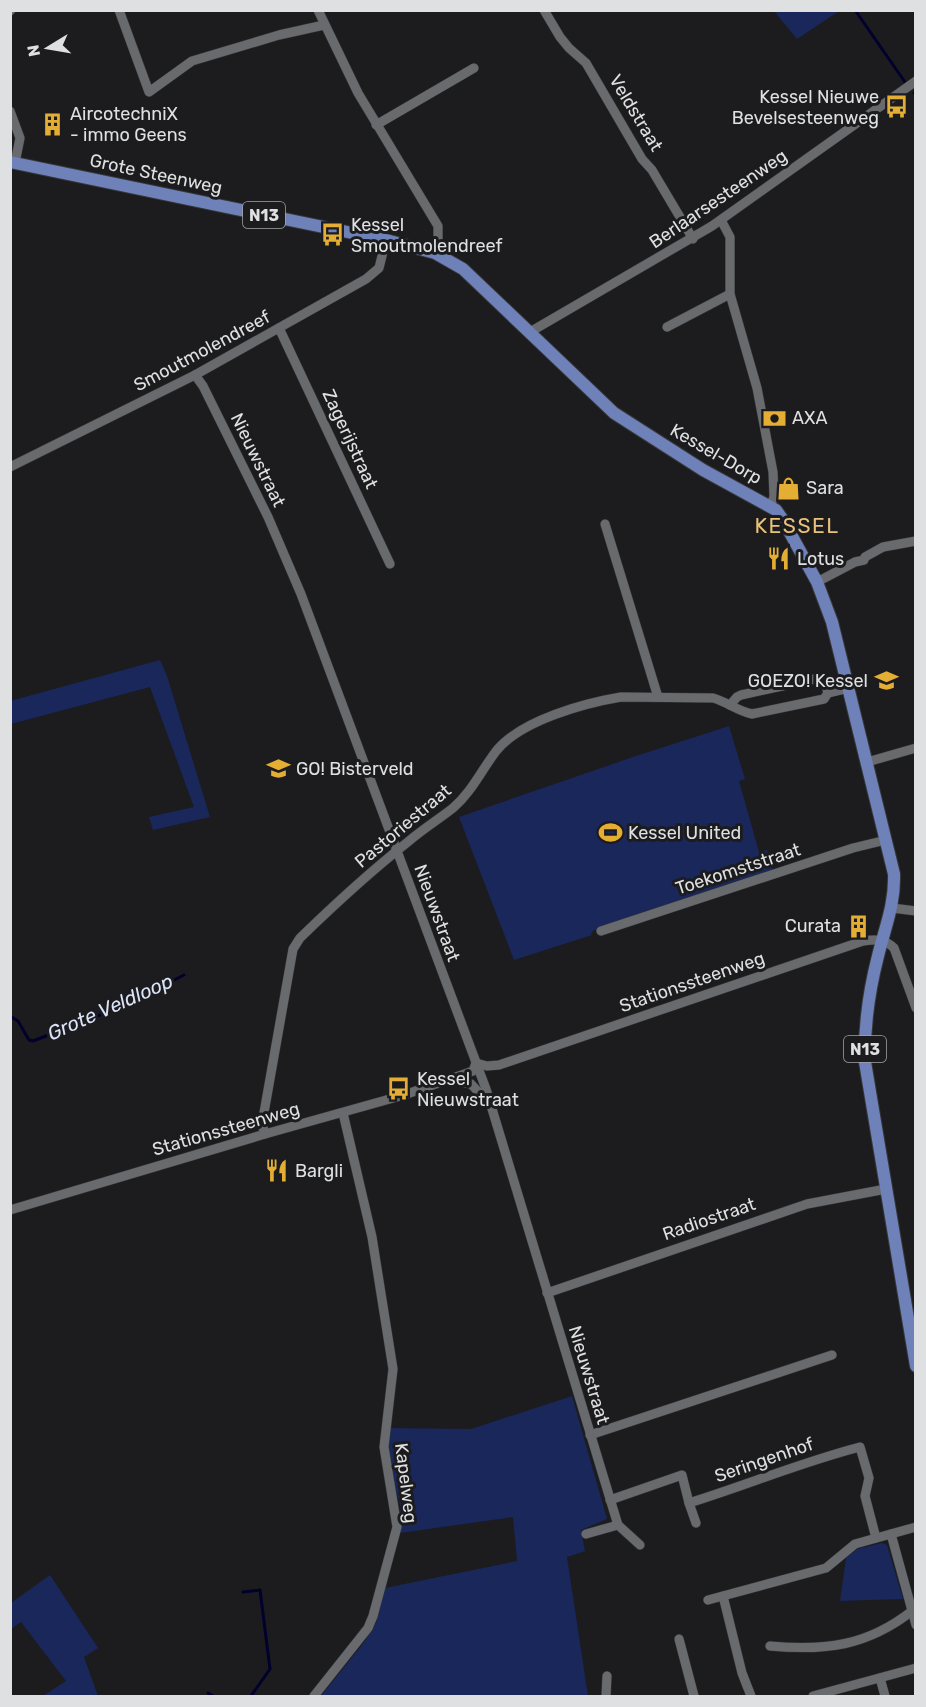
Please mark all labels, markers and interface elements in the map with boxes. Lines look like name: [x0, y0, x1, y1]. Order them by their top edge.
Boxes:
north arrow: [18, 18, 78, 78]
text: N: [23, 43, 44, 58]
street label: Veldstraat: [604, 71, 668, 155]
place label: Kessel Nieuwe Bevelsesteenweg: [732, 86, 879, 129]
bus stop icon: Kessel Nieuwe Bevelsesteenweg: [884, 94, 910, 120]
place label: AircotechniX - immo Geens: [70, 103, 187, 146]
building icon: AircotechniX - immo Geens: [39, 111, 65, 137]
street label: Berlaarsesteenweg: [645, 145, 791, 253]
street label: Grote Steenweg: [88, 149, 224, 199]
road number: N13: [243, 202, 285, 228]
place label: Kessel Smoutmolendreef: [351, 214, 503, 257]
bus stop icon: Kessel Smoutmolendreef: [320, 222, 346, 248]
street label: Smoutmolendreef: [130, 306, 274, 396]
street label: Zagerijstraat: [317, 386, 383, 492]
bank icon: AXA: [761, 405, 787, 431]
place label: AXA: [792, 407, 828, 429]
street label: Nieuwstraat: [226, 409, 290, 511]
street label: Kessel-Dorp: [666, 419, 766, 489]
shop icon: Sara: [775, 475, 801, 501]
place label: Sara: [806, 477, 844, 499]
district label: KESSEL: [754, 513, 840, 538]
restaurant icon: Lotus: [766, 546, 792, 572]
place label: Lotus: [797, 548, 844, 570]
school or university icon: GOEZO! Kessel: [873, 668, 899, 694]
place label: GOEZO! Kessel: [748, 670, 868, 692]
school or university icon: GO! Bisterveld: [265, 756, 291, 782]
place label: GO! Bisterveld: [296, 758, 414, 780]
street label: Pastoriestraat: [350, 779, 456, 873]
sports icon: Kessel United: [597, 820, 623, 846]
place label: Kessel United: [628, 822, 741, 844]
street label: Toekomststraat: [673, 838, 803, 900]
street label: Nieuwstraat: [409, 861, 465, 965]
building icon: Curata: [846, 913, 872, 939]
place label: Curata: [785, 915, 841, 937]
street label: Stationssteenweg: [617, 947, 767, 1017]
water label: Grote Veldloop: [43, 968, 177, 1045]
road number: N13: [844, 1036, 886, 1062]
place label: Kessel Nieuwstraat: [417, 1068, 519, 1111]
bus stop icon: Kessel Nieuwstraat: [386, 1076, 412, 1102]
street label: Stationssteenweg: [150, 1097, 302, 1161]
restaurant icon: Bargli: [264, 1158, 290, 1184]
place label: Bargli: [295, 1160, 343, 1182]
street label: Radiostraat: [660, 1193, 758, 1245]
street label: Nieuwstraat: [564, 1323, 614, 1427]
street label: Seringenhof: [712, 1433, 816, 1487]
street label: Kapelweg: [390, 1442, 422, 1524]

